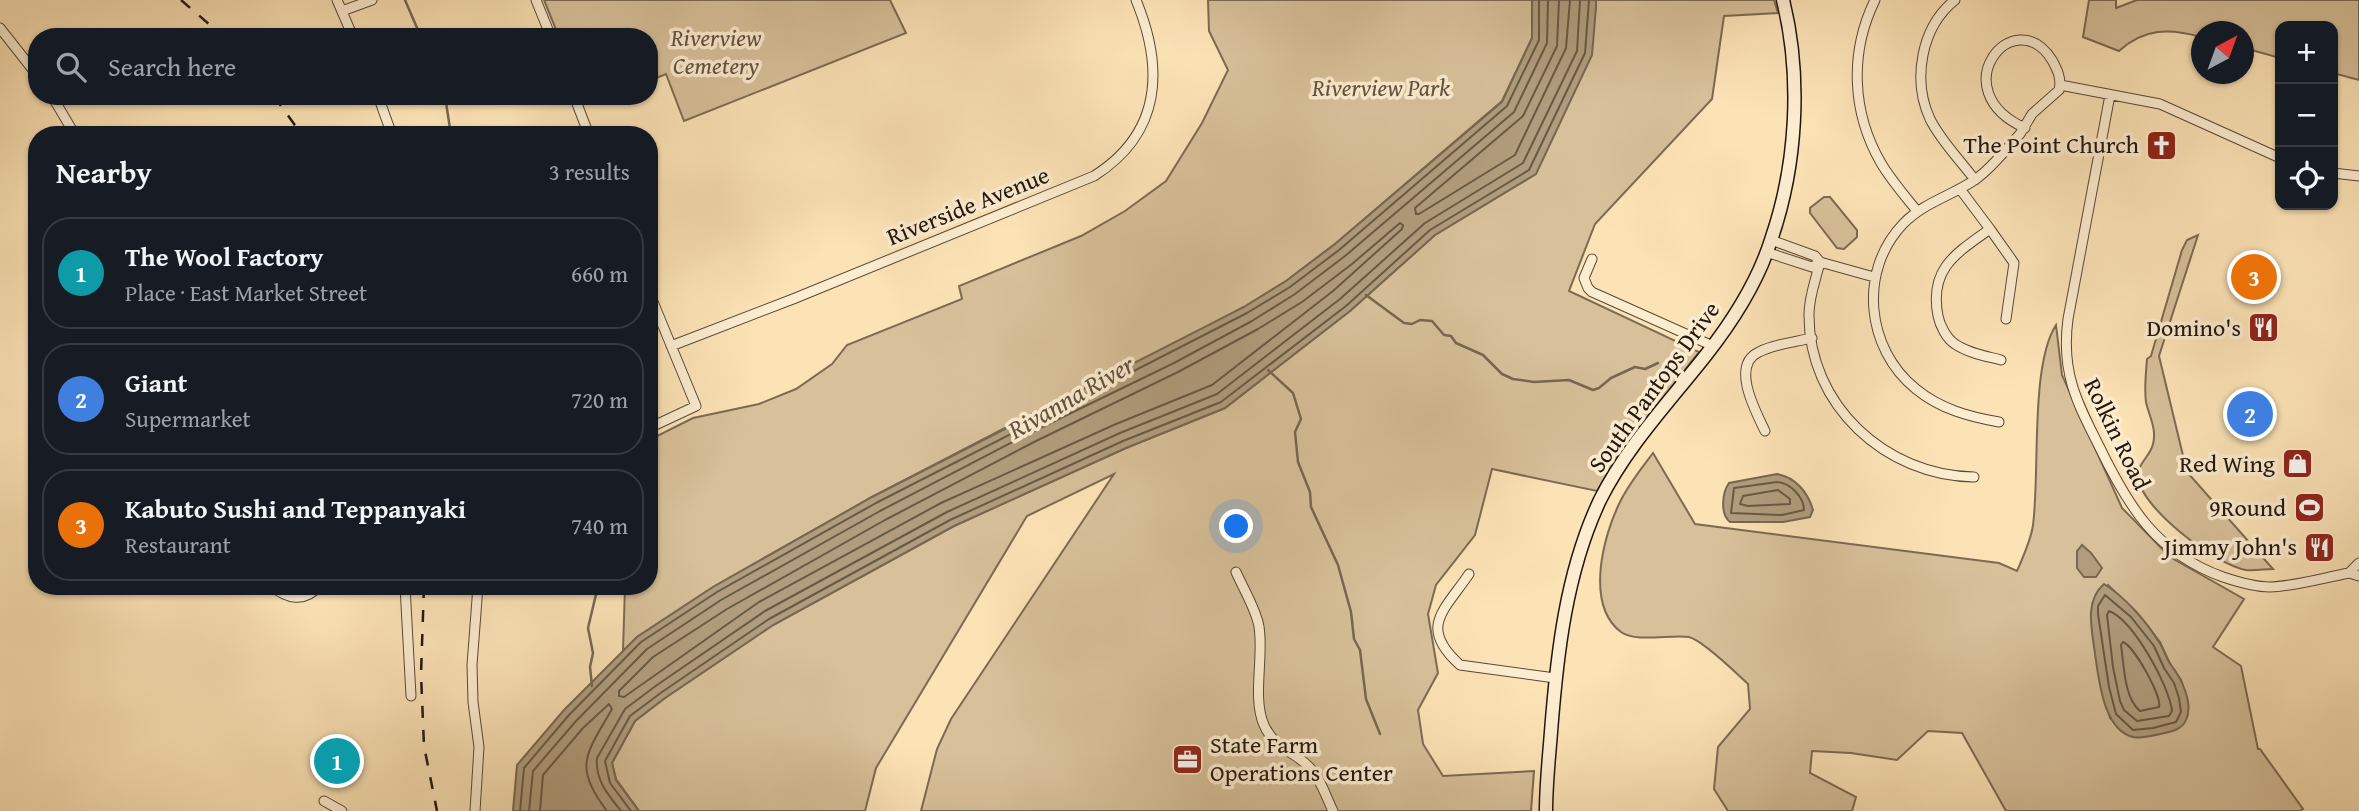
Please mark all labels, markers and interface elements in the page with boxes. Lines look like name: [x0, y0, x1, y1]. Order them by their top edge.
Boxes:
park label: Riverview Cemetery: [670, 20, 762, 83]
north arrow: [2191, 21, 2254, 84]
map controls: [2275, 21, 2338, 210]
button: +: [2275, 21, 2338, 84]
search box: [28, 28, 658, 105]
text: Search here: [108, 47, 236, 86]
icon: search: [52, 48, 90, 86]
park label: Riverview Park: [1311, 70, 1450, 105]
button: −: [2275, 84, 2338, 147]
place label: The Point Church: [1964, 127, 2140, 162]
church icon: The Point Church: [2145, 128, 2179, 162]
button: locate: [2275, 147, 2338, 210]
text: Nearby: [56, 150, 152, 194]
text: 3 results: [549, 155, 630, 188]
street label: Riverside Avenue: [881, 157, 1054, 254]
text: The Wool Factory: [125, 237, 323, 276]
pin: 3: [2231, 251, 2277, 303]
text: 1: [75, 257, 87, 290]
text: 660 m: [571, 257, 628, 290]
text: Place · East Market Street: [125, 276, 367, 309]
street label: South Pantops Drive: [1579, 294, 1728, 480]
place label: Domino's: [2146, 310, 2241, 345]
restaurant icon: Domino's: [2247, 311, 2281, 345]
water label: Rivanna River: [999, 344, 1142, 449]
text: Giant: [125, 363, 187, 402]
street label: Rolkin Road: [2075, 372, 2160, 496]
text: 2: [75, 383, 87, 416]
text: 720 m: [571, 383, 628, 416]
pin: 2: [2227, 388, 2273, 440]
text: Supermarket: [125, 402, 251, 435]
place label: Red Wing: [2179, 446, 2275, 481]
shop icon: Red Wing: [2281, 447, 2315, 481]
text: Kabuto Sushi and Teppanyaki: [125, 489, 466, 528]
place label: 9Round: [2209, 490, 2286, 525]
sports icon: 9Round: [2292, 491, 2326, 525]
text: 3: [75, 509, 87, 542]
text: 740 m: [571, 509, 628, 542]
your location: [1219, 509, 1253, 543]
text: Restaurant: [125, 528, 231, 561]
place label: Jimmy John's: [2161, 529, 2297, 564]
restaurant icon: Jimmy John's: [2303, 530, 2337, 564]
place label: State Farm Operations Center: [1210, 727, 1393, 790]
pin: 1: [314, 735, 360, 787]
office icon: State Farm Operations Center: [1170, 742, 1204, 776]

